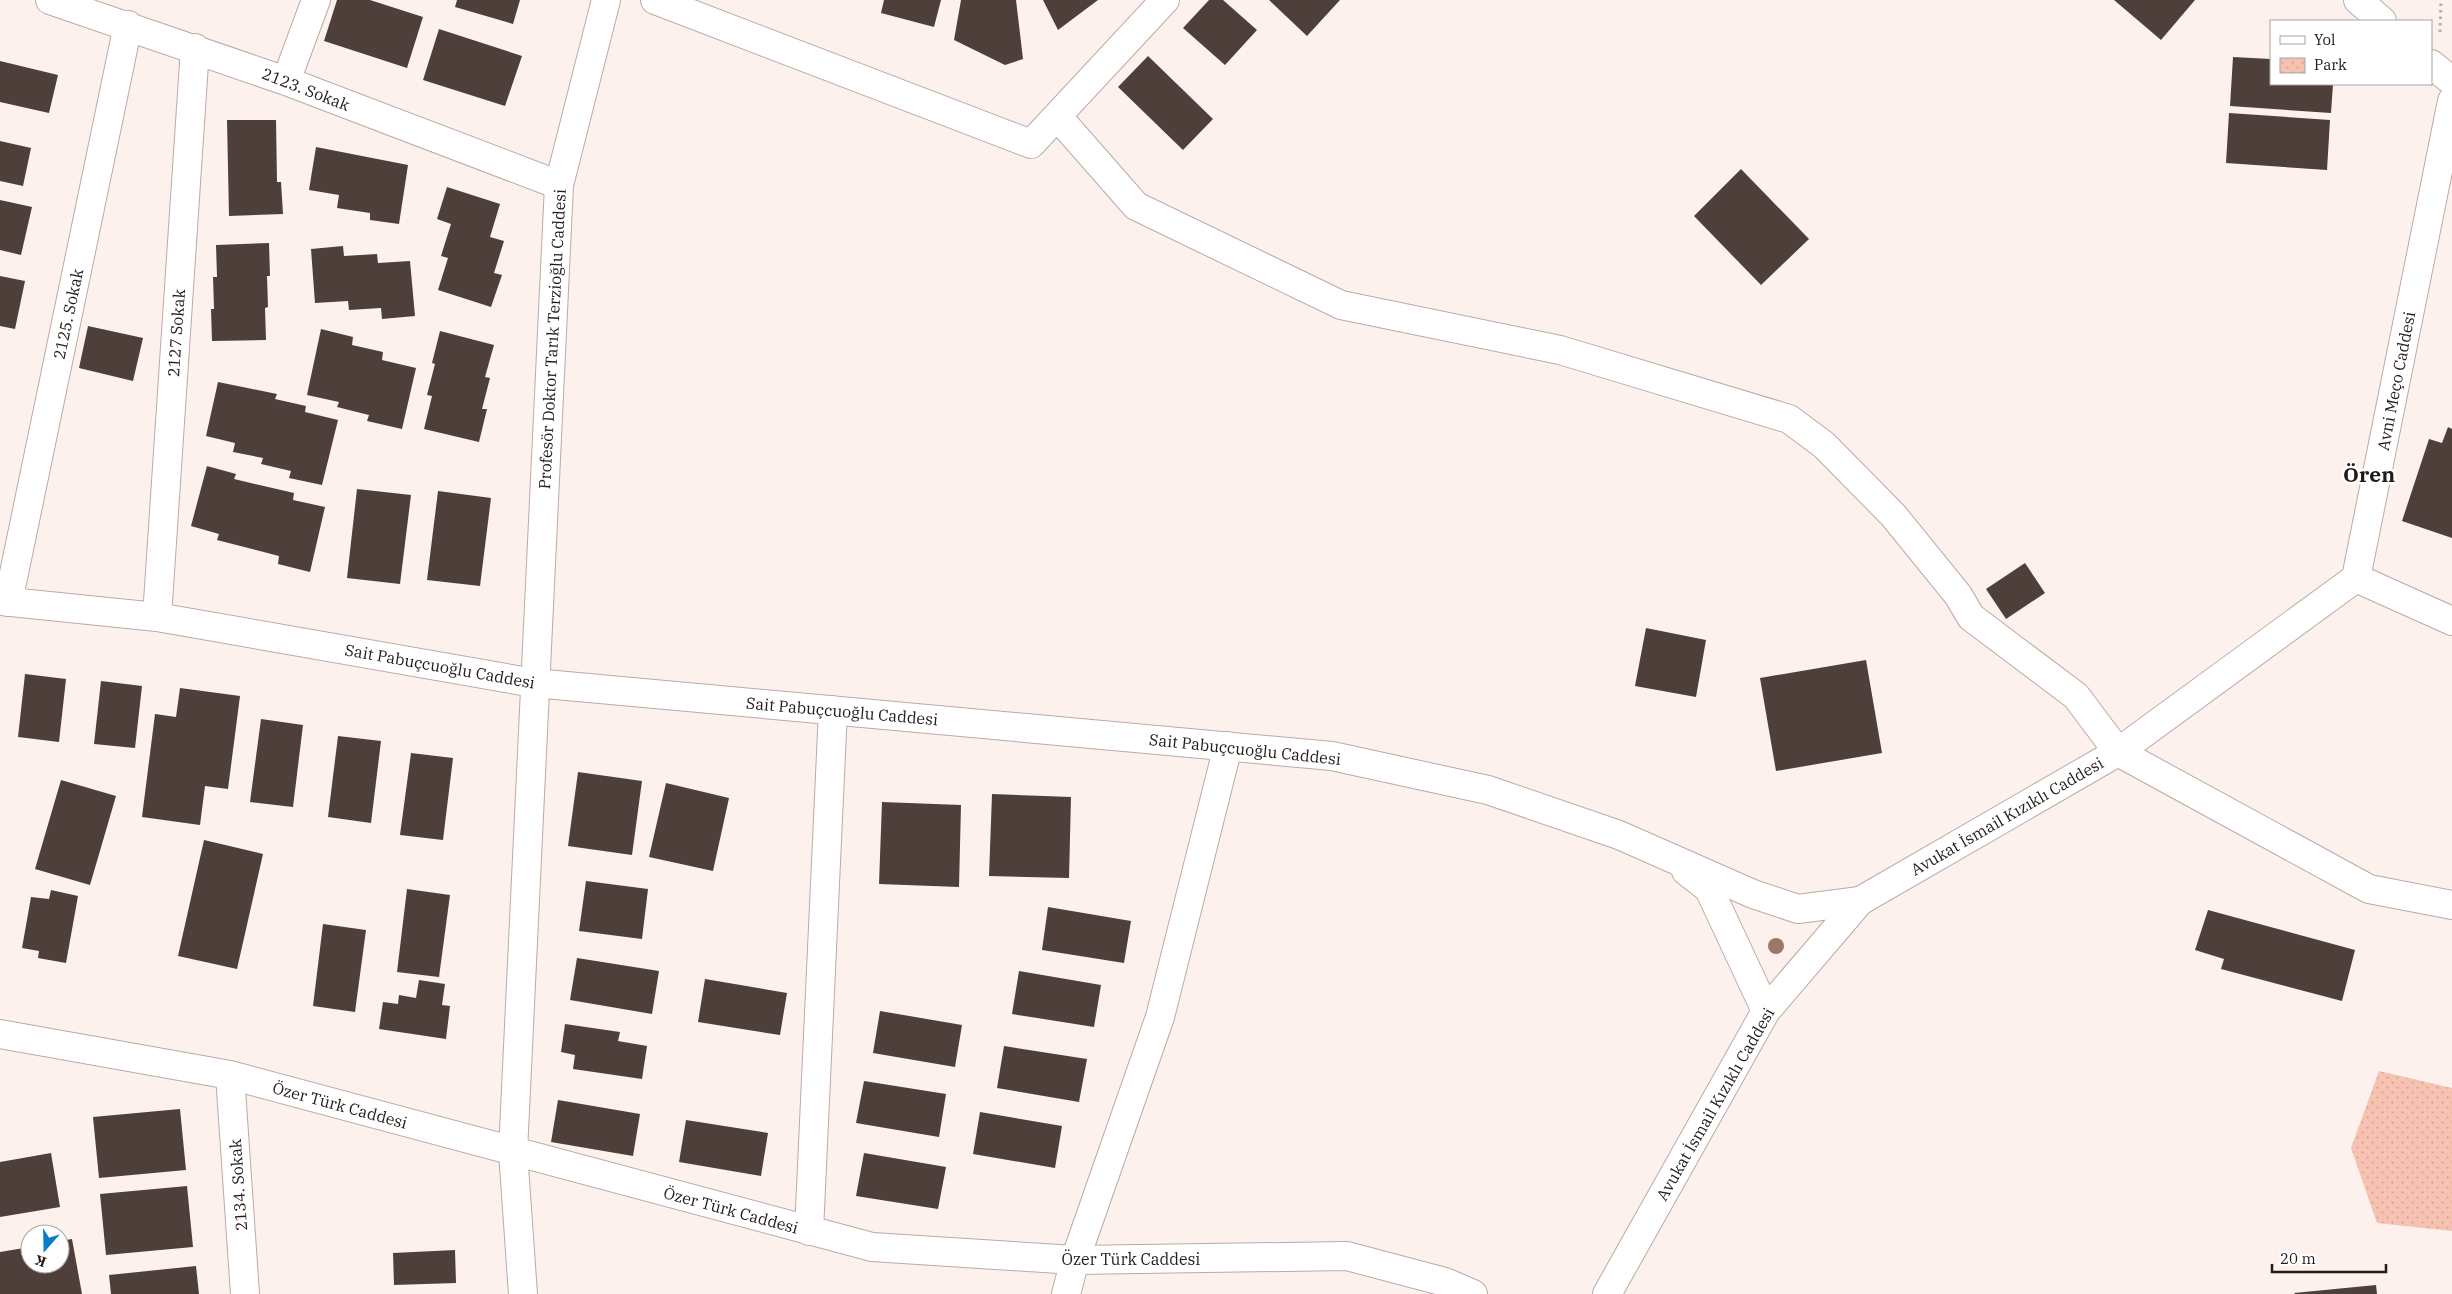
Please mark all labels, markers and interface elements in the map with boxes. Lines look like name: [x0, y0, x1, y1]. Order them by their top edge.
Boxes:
legend: [2270, 20, 2432, 85]
text: Yol: [2314, 30, 2335, 49]
text: Park: [2314, 55, 2347, 74]
street label: 2123. Sokak: [259, 63, 353, 115]
street label: Profesör Doktor Tarık Terzioğlu Caddesi: [534, 188, 570, 490]
street label: 2125. Sokak: [49, 266, 88, 361]
street label: 2127 Sokak: [163, 288, 189, 378]
street label: Avni Meço Caddesi: [2373, 310, 2419, 452]
district label: Ören: [2343, 460, 2395, 488]
street label: Sait Pabuçcuoğlu Caddesi: [343, 639, 537, 693]
street label: Sait Pabuçcuoğlu Caddesi: [745, 693, 939, 729]
street label: Sait Pabuçcuoğlu Caddesi: [1148, 729, 1342, 769]
street label: Avukat İsmail Kızıklı Caddesi: [1907, 753, 2107, 879]
street label: Avukat İsmail Kızıklı Caddesi: [1652, 1004, 1778, 1204]
street label: Özer Türk Caddesi: [270, 1077, 410, 1133]
street label: 2134. Sokak: [225, 1138, 251, 1232]
street label: Özer Türk Caddesi: [661, 1182, 801, 1238]
north arrow: [20, 1224, 70, 1274]
scale bar: [2272, 1242, 2386, 1274]
street label: Özer Türk Caddesi: [1062, 1249, 1200, 1269]
text: 20 m: [2280, 1249, 2316, 1268]
text: K: [32, 1251, 49, 1272]

